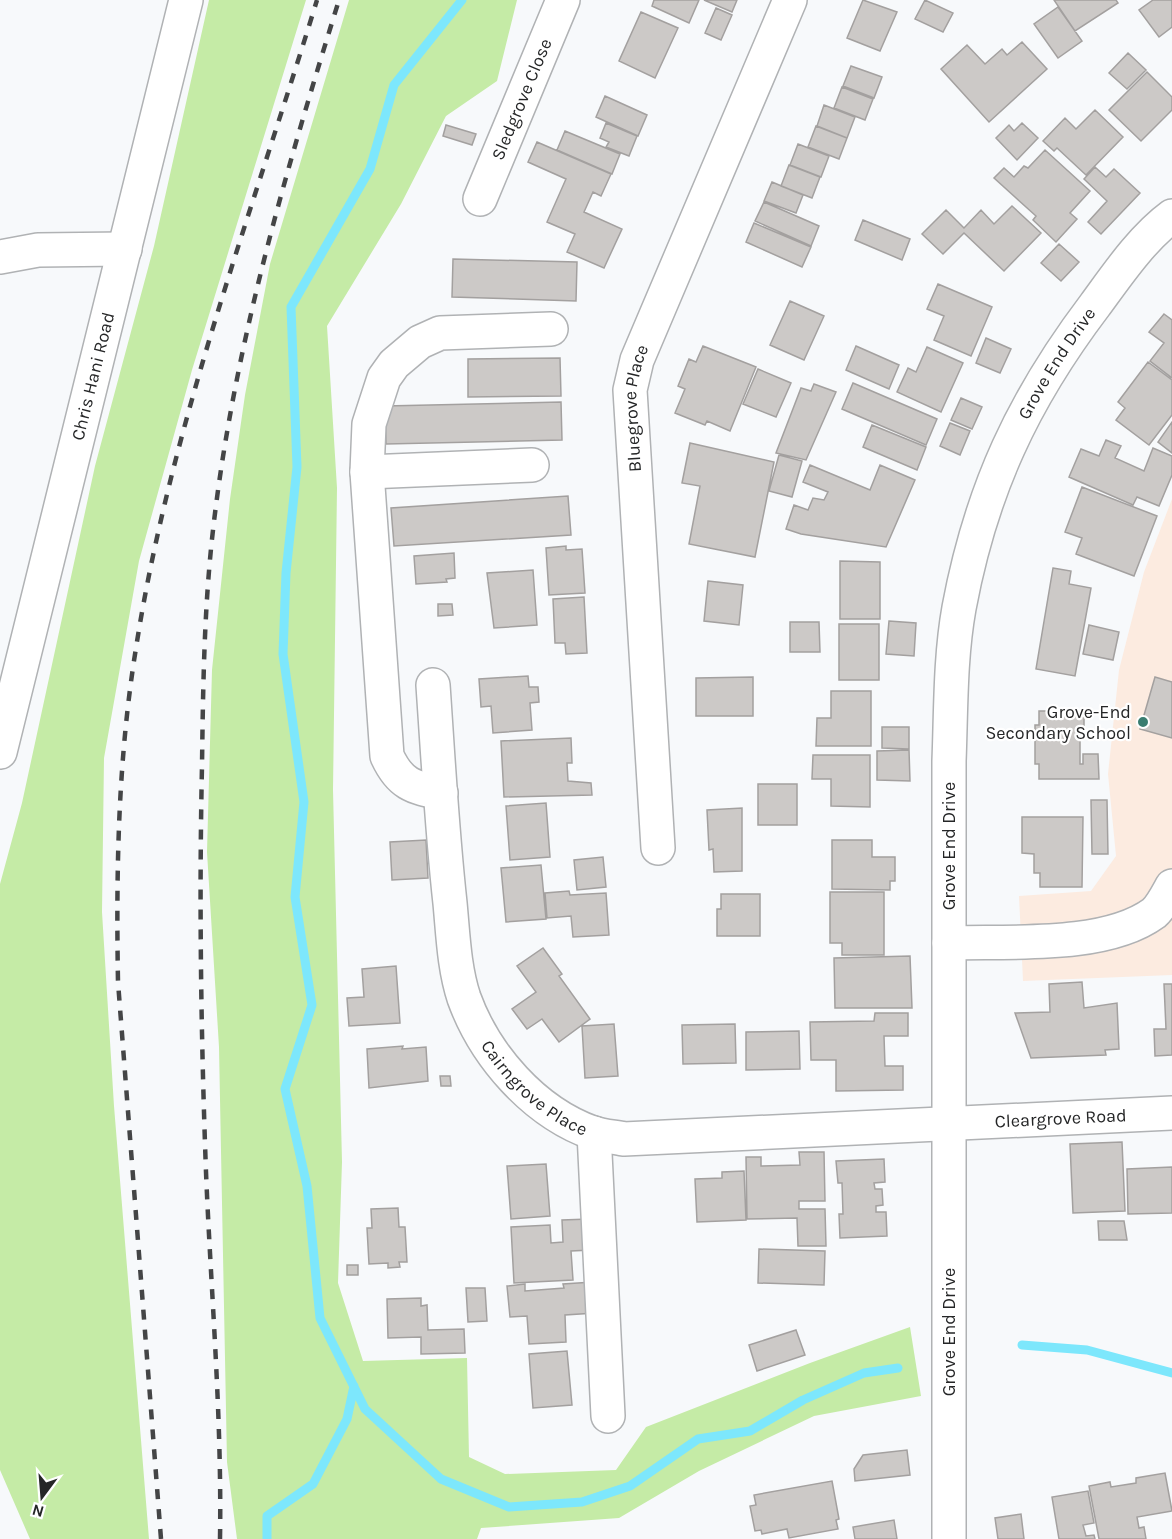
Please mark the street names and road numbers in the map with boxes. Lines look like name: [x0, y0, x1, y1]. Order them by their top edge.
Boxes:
street label: Sledgrove Close: [486, 35, 557, 163]
street label: Grove End Drive: [1013, 303, 1100, 423]
street label: Chris Hani Road: [66, 310, 119, 443]
street label: Bluegrove Place: [619, 341, 653, 473]
street label: Grove End Drive: [938, 782, 960, 910]
street label: Cairngrove Place: [476, 1036, 591, 1141]
street label: Cleargrove Road: [994, 1104, 1127, 1132]
street label: Grove End Drive: [938, 1268, 960, 1396]

